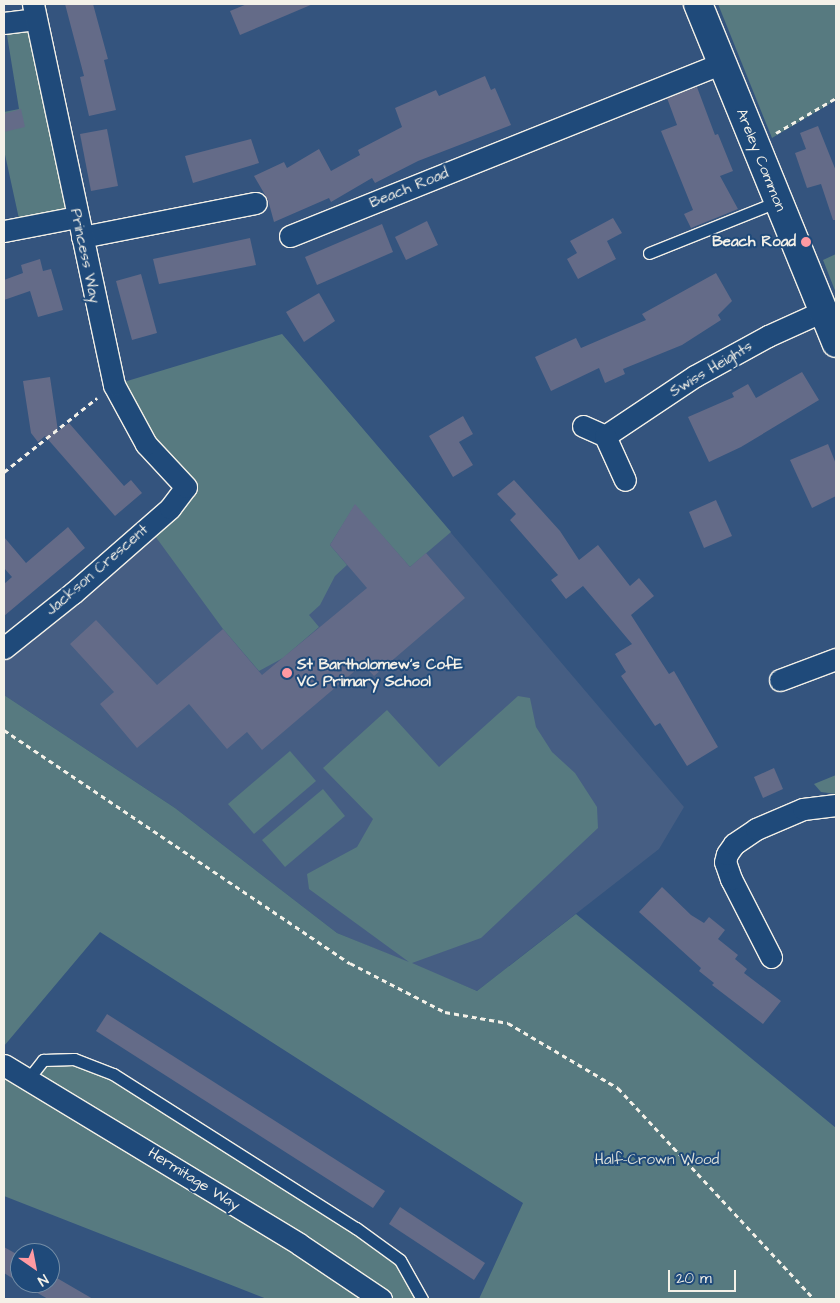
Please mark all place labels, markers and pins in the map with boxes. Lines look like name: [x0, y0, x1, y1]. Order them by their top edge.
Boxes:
place label: Beach Road: [712, 233, 796, 251]
marker: Beach Road: [800, 236, 812, 248]
place label: St Bartholomew's CofE VC Primary School: [297, 655, 463, 690]
marker: St Bartholomew's CofE VC Primary School: [281, 667, 293, 679]

